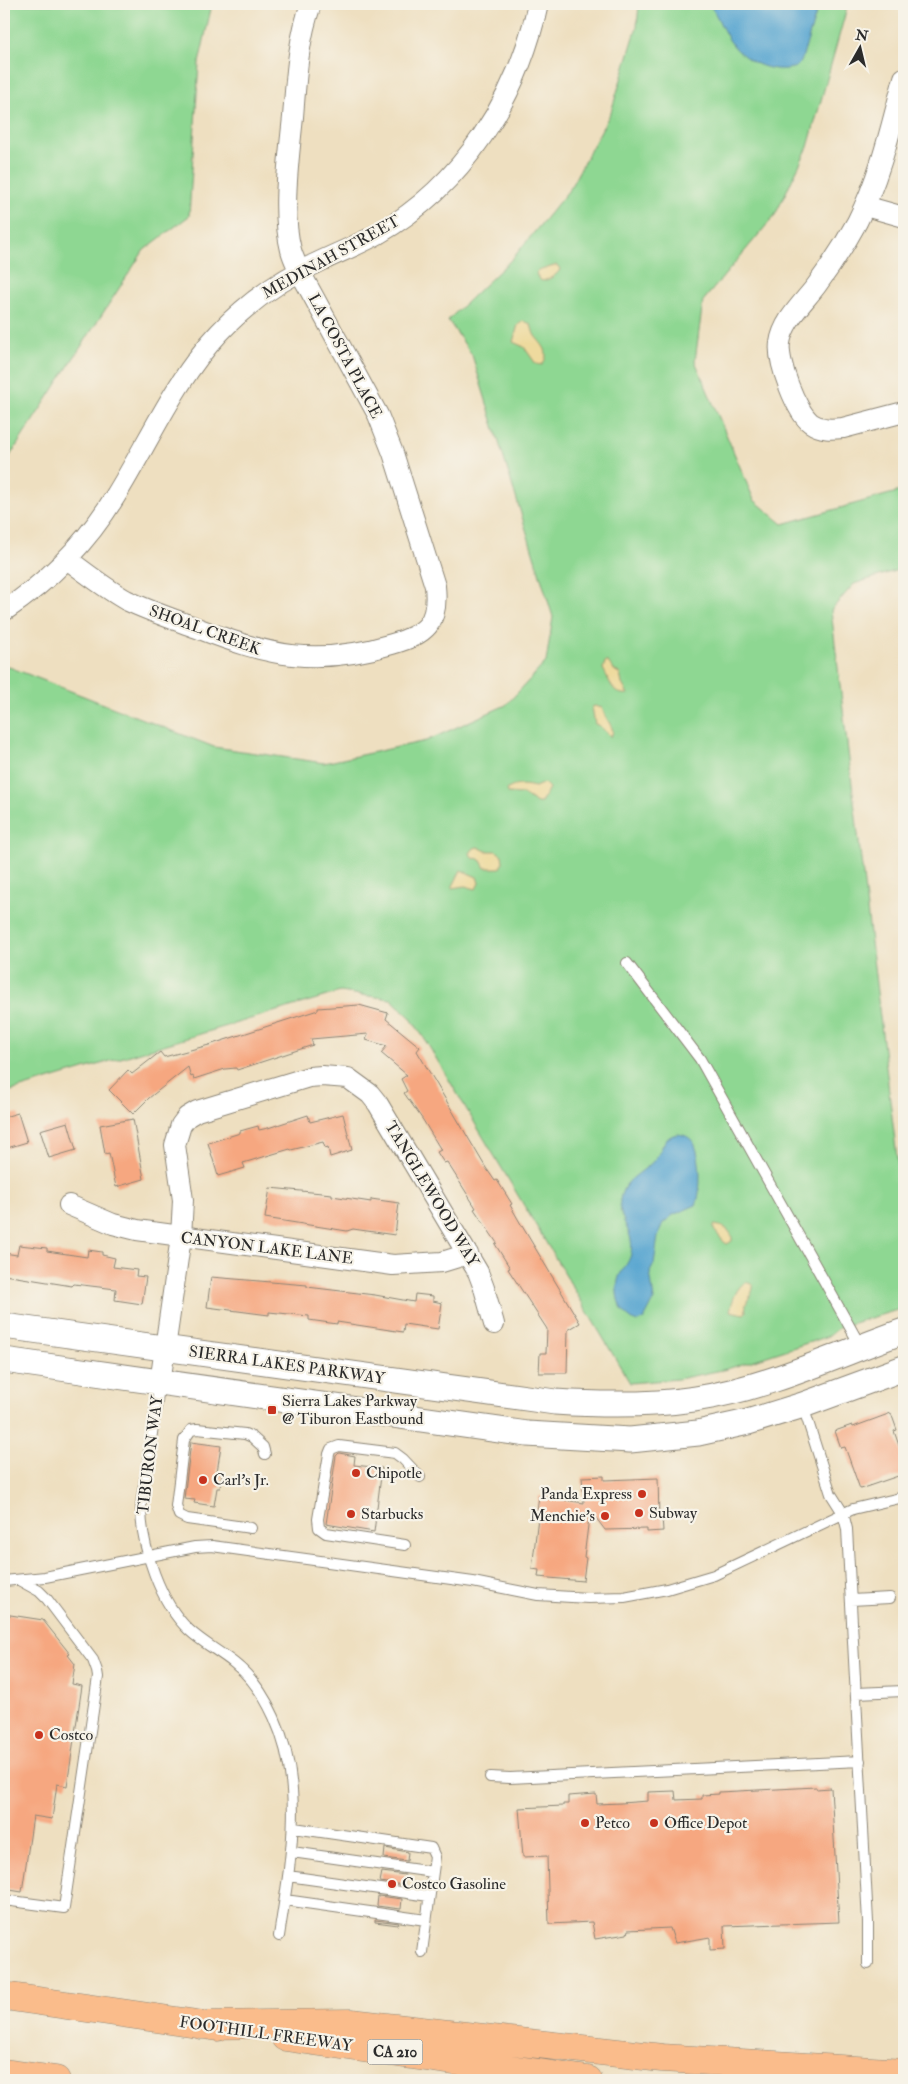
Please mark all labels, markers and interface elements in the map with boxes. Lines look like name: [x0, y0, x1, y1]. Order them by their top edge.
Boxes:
north arrow: [836, 22, 886, 72]
text: N: [853, 26, 870, 45]
street label: MEDINAH STREET: [259, 211, 403, 303]
street label: LA COSTA PLACE: [304, 290, 386, 422]
street label: SHOAL CREEK: [146, 601, 264, 660]
street label: TANGLEWOOD WAY: [381, 1118, 484, 1271]
street label: CANYON LAKE LANE: [180, 1228, 354, 1268]
street label: SIERRA LAKES PARKWAY: [188, 1341, 387, 1389]
place label: Sierra Lakes Parkway @ Tiburon Eastbound: [282, 1391, 424, 1429]
street label: TIBURON WAY: [133, 1393, 167, 1516]
marker: Sierra Lakes Parkway @ Tiburon Eastbound: [266, 1404, 278, 1416]
place label: Chipotle: [366, 1463, 422, 1484]
marker: Chipotle: [350, 1467, 362, 1479]
place label: Carl's Jr.: [213, 1470, 269, 1491]
marker: Carl's Jr.: [197, 1474, 209, 1486]
place label: Panda Express: [540, 1484, 632, 1505]
marker: Panda Express: [636, 1488, 648, 1500]
place label: Subway: [649, 1503, 698, 1523]
place label: Starbucks: [361, 1504, 423, 1524]
place label: Menchie's: [530, 1506, 595, 1526]
marker: Subway: [633, 1507, 645, 1519]
marker: Starbucks: [345, 1508, 357, 1520]
marker: Menchie's: [599, 1510, 611, 1522]
place label: Costco: [49, 1725, 93, 1745]
marker: Costco: [33, 1729, 45, 1741]
place label: Petco: [595, 1813, 630, 1833]
place label: Office Depot: [664, 1813, 747, 1834]
marker: Petco: [579, 1817, 591, 1829]
marker: Office Depot: [648, 1817, 660, 1829]
place label: Costco Gasoline: [402, 1874, 506, 1894]
marker: Costco Gasoline: [386, 1878, 398, 1890]
street label: FOOTHILL FREEWAY: [178, 2012, 355, 2056]
road number: CA 210: [368, 2040, 422, 2064]

